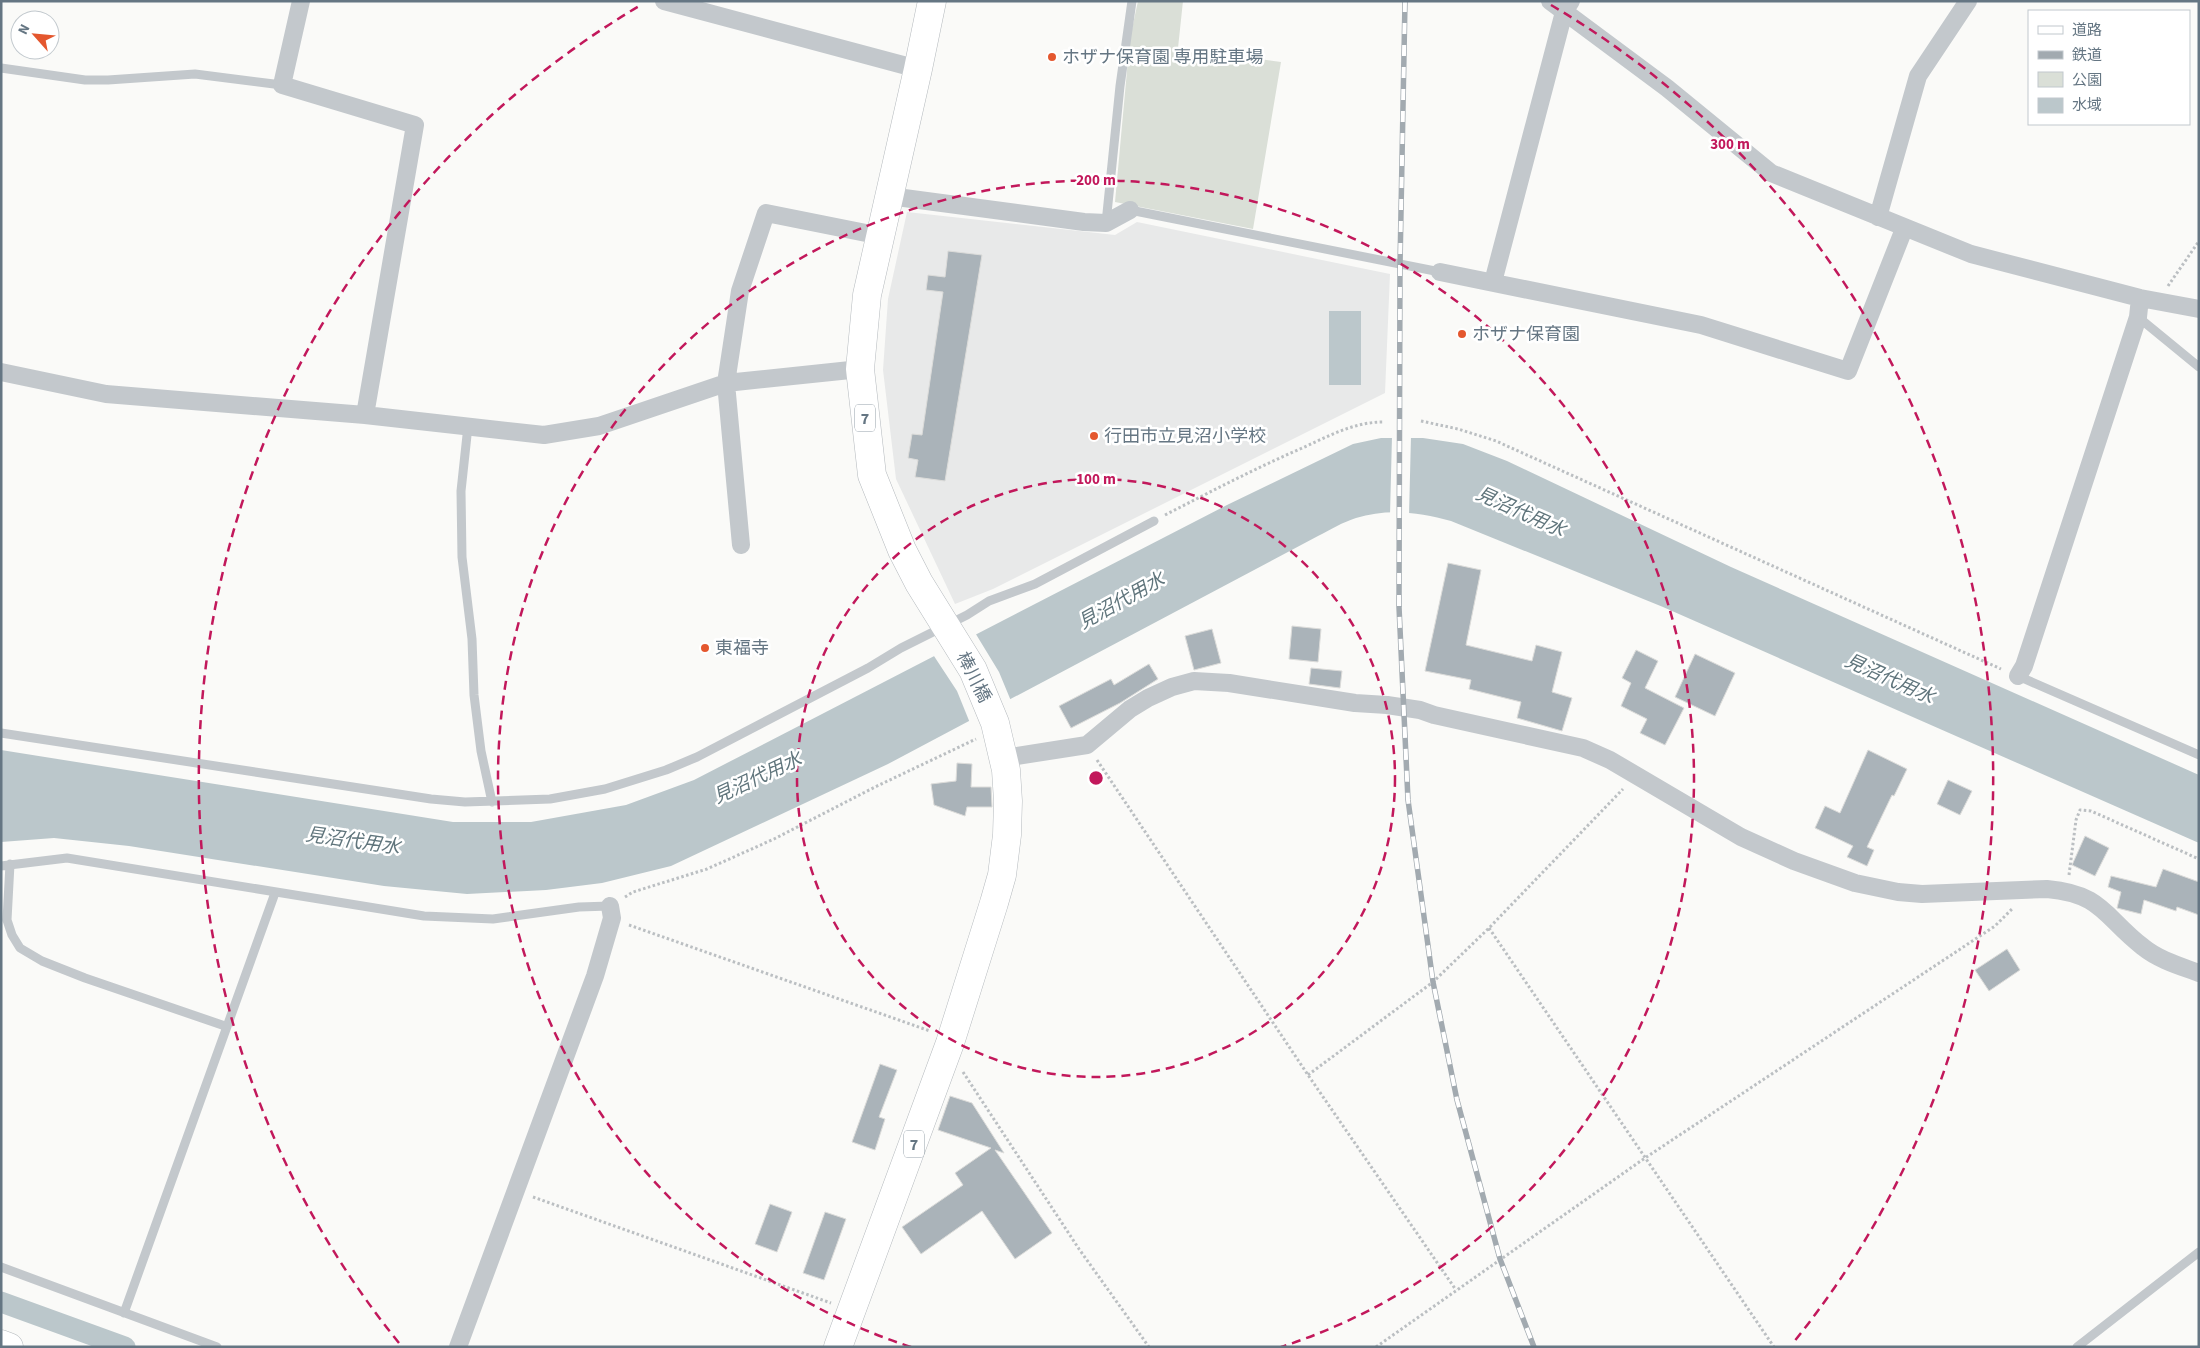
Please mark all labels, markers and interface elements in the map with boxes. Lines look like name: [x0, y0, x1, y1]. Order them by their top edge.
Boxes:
north arrow: [10, 10, 60, 60]
legend: [2028, 10, 2190, 125]
text: 道路: [2072, 20, 2102, 41]
text: N: [13, 21, 35, 38]
place label: ホザナ保育園 専用駐車場: [1062, 45, 1264, 70]
text: 鉄道: [2072, 45, 2102, 66]
marker: ホザナ保育園 専用駐車場: [1046, 51, 1058, 63]
text: 公園: [2072, 70, 2102, 91]
text: 水域: [2072, 95, 2102, 116]
text: 300 m: [1710, 134, 1750, 155]
text: 200 m: [1076, 170, 1116, 191]
place label: ホザナ保育園: [1472, 322, 1580, 347]
marker: ホザナ保育園: [1456, 328, 1468, 340]
road number: 7: [855, 404, 875, 432]
place label: 行田市立見沼小学校: [1104, 424, 1266, 449]
marker: 行田市立見沼小学校: [1088, 430, 1100, 442]
text: 100 m: [1076, 469, 1116, 490]
water label: 見沼代用水: [1471, 481, 1571, 545]
water label: 見沼代用水: [1074, 566, 1172, 636]
place label: 東福寺: [715, 636, 769, 661]
marker: 東福寺: [699, 642, 711, 654]
street label: 棒川橋: [950, 647, 997, 707]
water label: 見沼代用水: [1840, 648, 1940, 712]
water label: 見沼代用水: [709, 745, 808, 811]
centre of rings: [1087, 769, 1105, 787]
water label: 見沼代用水: [304, 822, 404, 862]
road number: 7: [904, 1130, 924, 1158]

